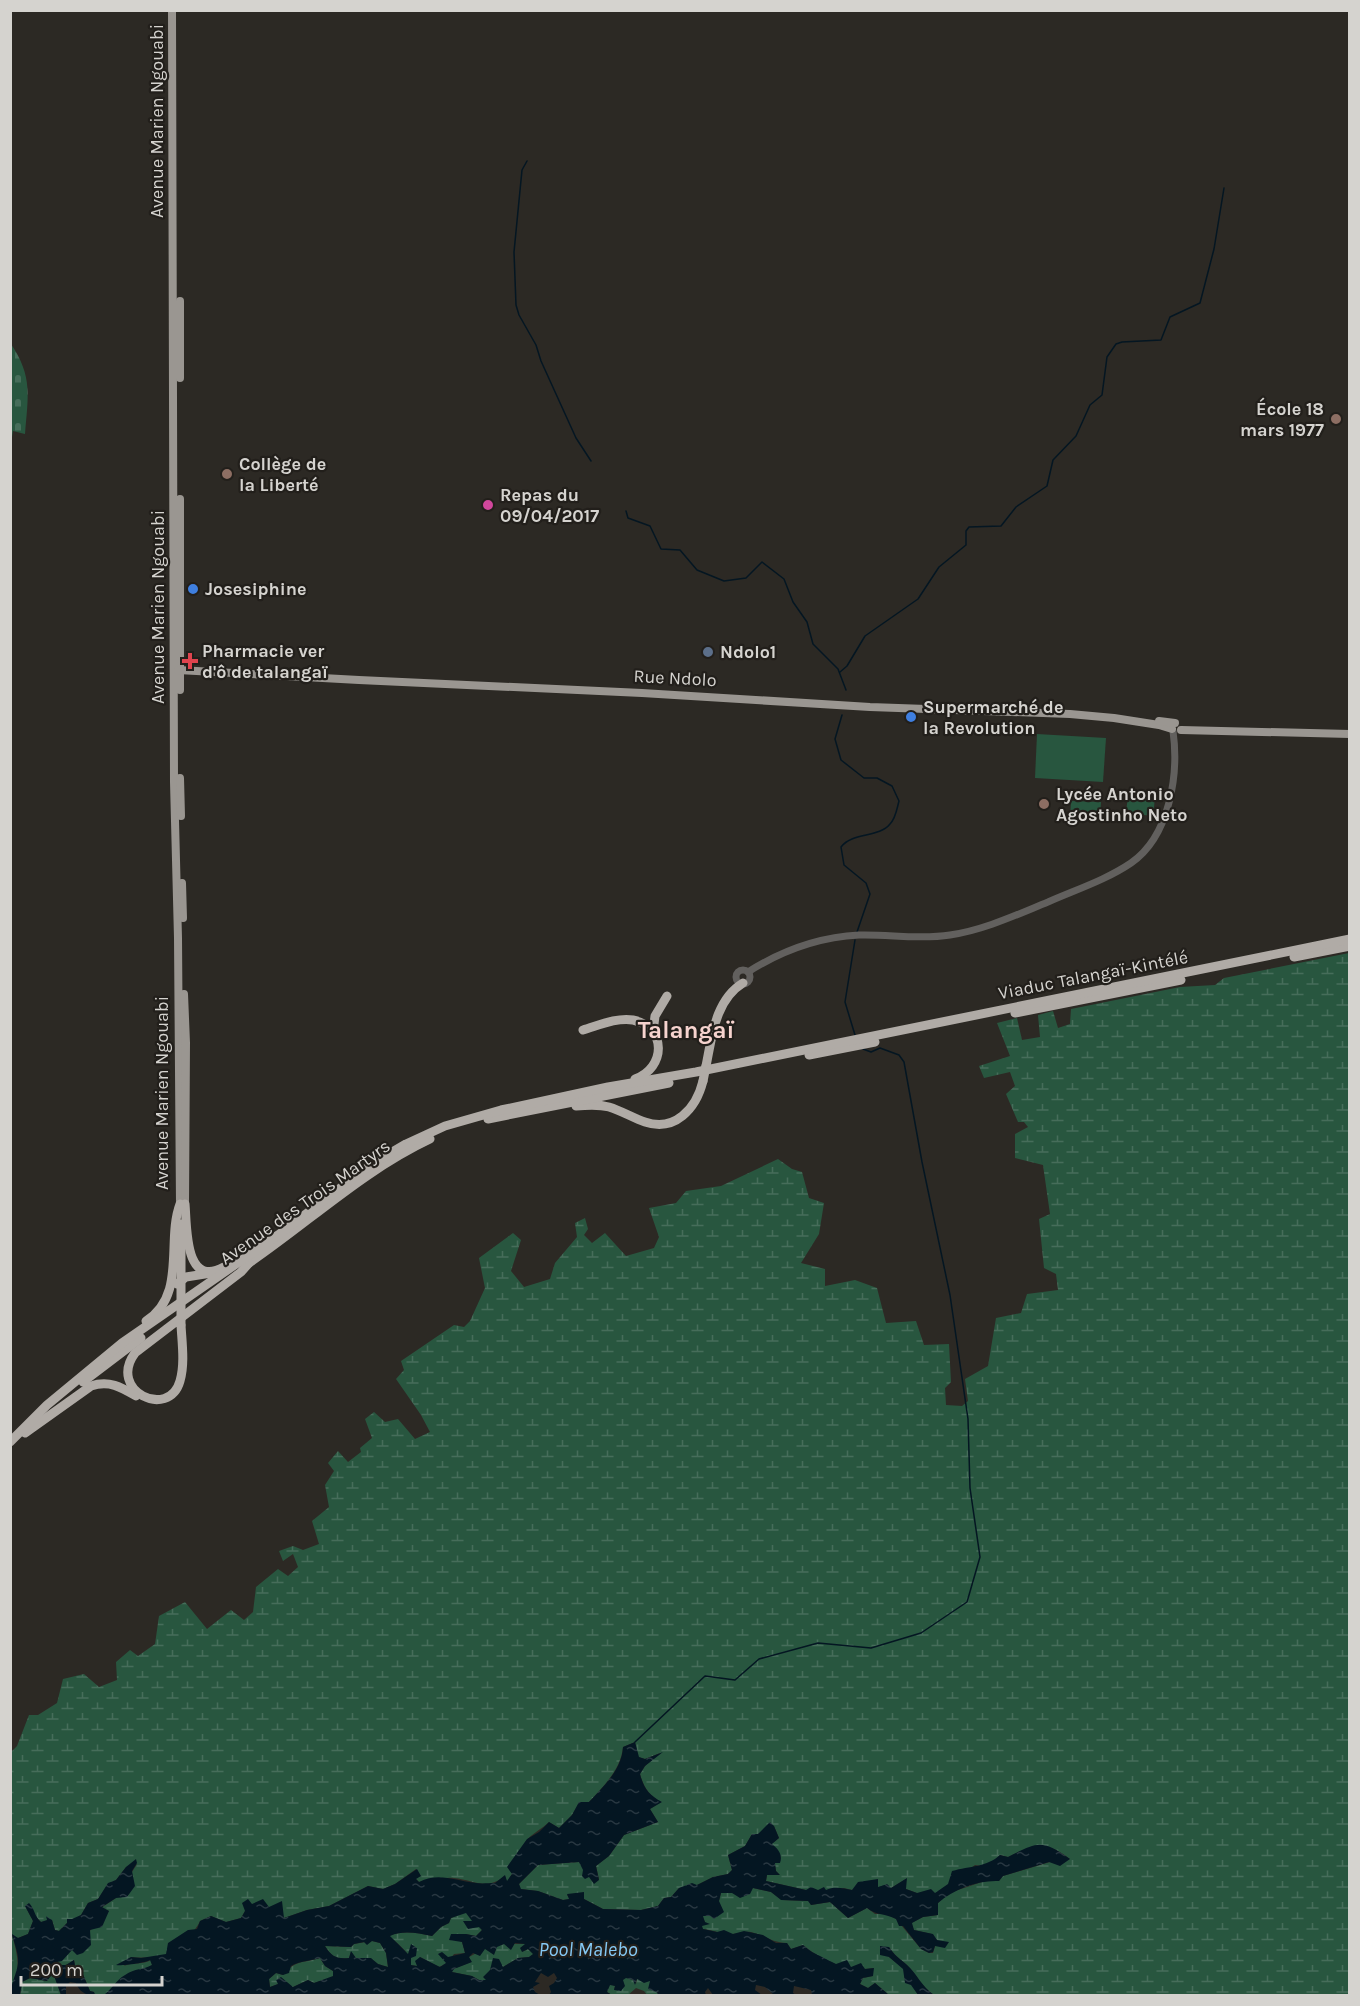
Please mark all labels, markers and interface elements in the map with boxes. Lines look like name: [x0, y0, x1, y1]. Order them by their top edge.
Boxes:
street label: Avenue Marien Ngouabi: [146, 24, 168, 218]
place label: École 18 mars 1977: [1240, 397, 1324, 441]
marker: École 18 mars 1977: [1329, 412, 1343, 426]
place label: Collège de la Liberté: [239, 453, 326, 496]
marker: Collège de la Liberté: [220, 467, 234, 481]
place label: Repas du 09/04/2017: [500, 484, 599, 527]
marker: Repas du 09/04/2017: [481, 498, 495, 512]
street label: Avenue Marien Ngouabi: [147, 510, 169, 704]
place label: Josesiphine: [205, 578, 306, 600]
marker: Josesiphine: [186, 582, 200, 596]
place label: Pharmacie ver d'ô de talangaï: [202, 640, 328, 683]
place label: Ndolo1: [720, 641, 776, 663]
marker: Ndolo1: [701, 645, 715, 659]
marker: Pharmacie ver d'ô de talangaï: [183, 654, 197, 668]
street label: Rue Ndolo: [633, 665, 717, 691]
place label: Supermarché de la Revolution: [923, 696, 1063, 739]
marker: Supermarché de la Revolution: [904, 710, 918, 724]
place label: Lycée Antonio Agostinho Neto: [1056, 783, 1187, 826]
marker: Lycée Antonio Agostinho Neto: [1037, 797, 1051, 811]
street label: Viaduc Talangaï-Kintélé: [996, 946, 1190, 1004]
street label: Avenue Marien Ngouabi: [151, 996, 173, 1190]
district label: Talangaï: [638, 1016, 734, 1044]
street label: Avenue des Trois Martyrs: [216, 1135, 394, 1269]
water label: Pool Malebo: [539, 1938, 638, 1961]
scale bar: [21, 1949, 162, 1987]
text: 200 m: [30, 1959, 83, 1981]

